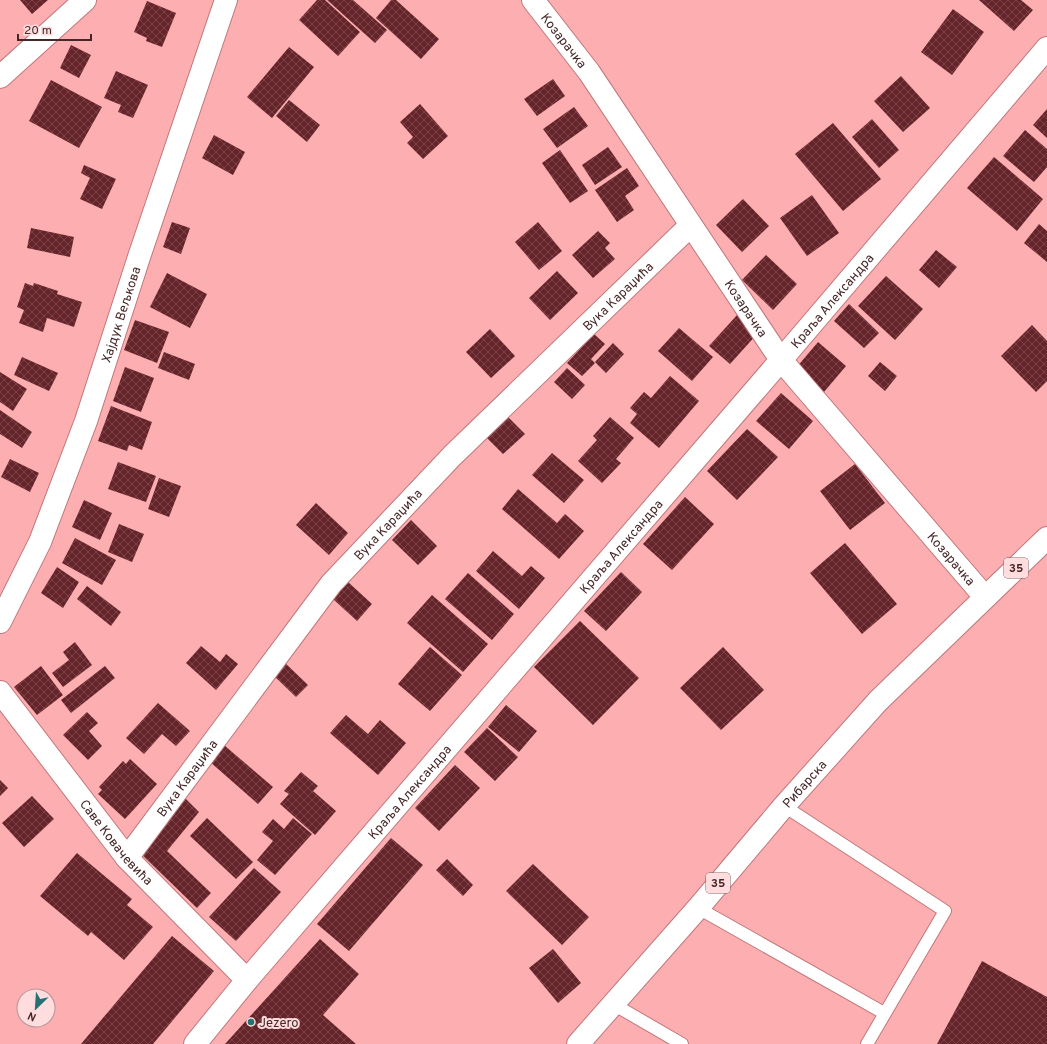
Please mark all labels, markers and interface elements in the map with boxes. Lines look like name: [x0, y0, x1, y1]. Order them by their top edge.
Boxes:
street label: Козарачка: [536, 11, 589, 72]
scale bar: [18, 16, 91, 42]
text: 20 m: [24, 23, 52, 39]
street label: Краља Александра: [788, 251, 878, 352]
street label: Вука Караџића: [580, 260, 658, 335]
street label: Хајдук Вељкова: [99, 265, 145, 365]
street label: Козарачка: [720, 277, 770, 341]
street label: Вука Караџића: [352, 487, 426, 564]
street label: Краља Александра: [577, 497, 667, 598]
street label: Козарачка: [923, 530, 978, 590]
road number: 35: [1004, 558, 1028, 578]
street label: Вука Караџића: [154, 737, 222, 821]
street label: Краља Александра: [366, 743, 456, 843]
street label: Рибарска: [780, 758, 831, 812]
street label: Саве Ковачевића: [75, 797, 155, 889]
road number: 35: [706, 873, 730, 893]
north arrow: [16, 988, 56, 1028]
text: N: [26, 1008, 39, 1024]
place label: Jezero: [259, 1016, 299, 1032]
marker: Jezero: [246, 1017, 256, 1027]

